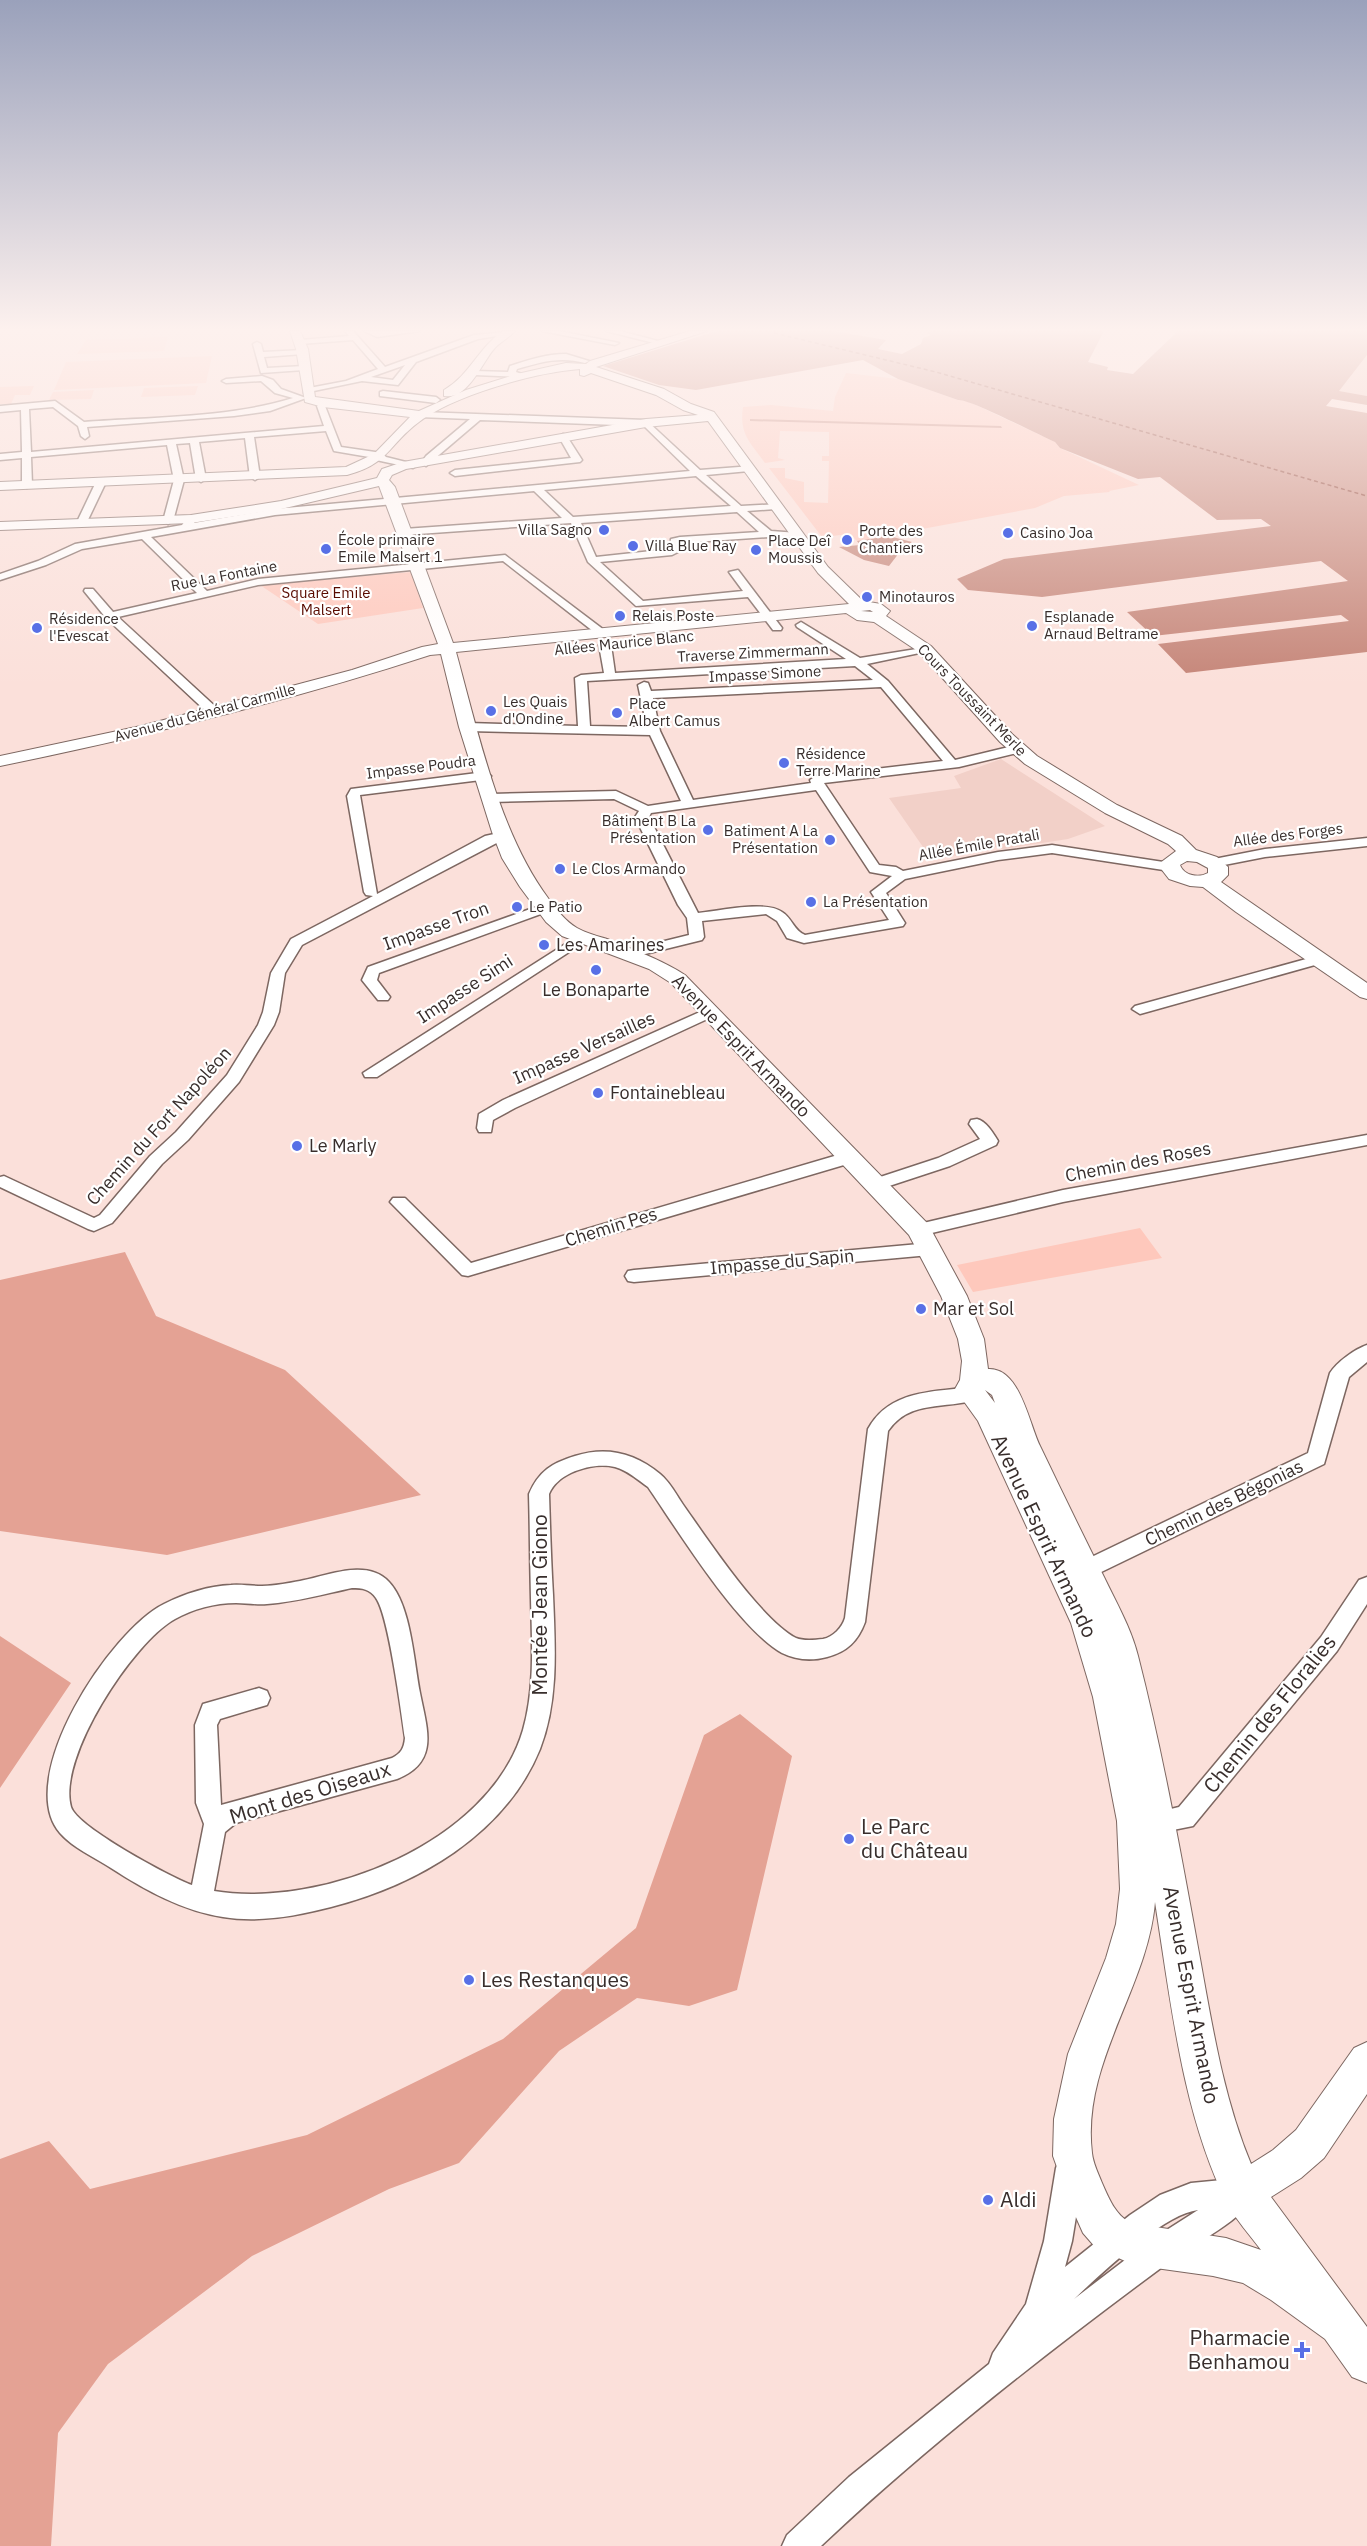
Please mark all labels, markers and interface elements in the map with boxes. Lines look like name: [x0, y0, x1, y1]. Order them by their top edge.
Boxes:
place label: Villa Sagno: [518, 520, 592, 539]
place label: Porte des Chantiers: [859, 521, 923, 557]
marker: Villa Sagno: [597, 523, 611, 537]
place label: Casino Joa: [1020, 523, 1093, 542]
marker: Casino Joa: [1001, 526, 1015, 540]
place label: École primaire Emile Malsert 1: [338, 530, 443, 566]
place label: Place Deî Moussis: [768, 531, 832, 567]
marker: Porte des Chantiers: [840, 533, 854, 547]
place label: Villa Blue Ray: [645, 536, 737, 555]
marker: Villa Blue Ray: [626, 539, 640, 553]
marker: École primaire Emile Malsert 1: [319, 542, 333, 556]
marker: Place Deî Moussis: [749, 543, 763, 557]
street label: Rue La Fontaine: [169, 556, 279, 595]
park label: Square Emile Malsert: [281, 583, 371, 619]
place label: Minotauros: [879, 587, 955, 606]
marker: Minotauros: [860, 590, 874, 604]
place label: Relais Poste: [632, 606, 714, 625]
place label: Esplanade Arnaud Beltrame: [1044, 607, 1159, 643]
place label: Résidence l'Evescat: [49, 609, 119, 645]
marker: Relais Poste: [613, 609, 627, 623]
marker: Esplanade Arnaud Beltrame: [1025, 619, 1039, 633]
marker: Résidence l'Evescat: [30, 621, 44, 635]
street label: Allées Maurice Blanc: [553, 626, 695, 659]
street label: Traverse Zimmermann: [677, 639, 829, 666]
street label: Cours Toussaint Merle: [914, 639, 1031, 760]
street label: Impasse Simone: [708, 661, 822, 686]
street label: Avenue du Général Carmille: [112, 679, 298, 746]
place label: Les Quais d'Ondine: [503, 692, 568, 728]
place label: Place Albert Camus: [629, 694, 720, 730]
marker: Les Quais d'Ondine: [484, 704, 498, 718]
marker: Place Albert Camus: [610, 706, 624, 720]
place label: Résidence Terre Marine: [796, 744, 881, 780]
street label: Impasse Poudra: [365, 750, 477, 783]
marker: Résidence Terre Marine: [777, 756, 791, 770]
place label: Bâtiment B La Présentation: [602, 811, 696, 847]
street label: Allée des Forges: [1232, 818, 1344, 851]
place label: Batiment A La Présentation: [724, 821, 818, 857]
marker: Bâtiment B La Présentation: [701, 823, 715, 837]
street label: Allée Émile Pratali: [917, 825, 1041, 865]
marker: Batiment A La Présentation: [823, 833, 837, 847]
place label: Le Clos Armando: [572, 859, 686, 878]
marker: Le Clos Armando: [553, 862, 567, 876]
place label: La Présentation: [823, 892, 928, 911]
marker: La Présentation: [804, 895, 818, 909]
street label: Impasse Tron: [380, 896, 492, 955]
place label: Le Patio: [529, 897, 583, 916]
marker: Le Patio: [510, 900, 524, 914]
place label: Les Amarines: [556, 933, 665, 956]
marker: Les Amarines: [537, 938, 551, 952]
street label: Impasse Simi: [412, 949, 517, 1028]
marker: Le Bonaparte: [589, 963, 603, 977]
street label: Avenue Esprit Armando: [667, 969, 816, 1122]
place label: Le Bonaparte: [542, 978, 650, 1001]
street label: Impasse Versailles: [509, 1006, 658, 1089]
street label: Chemin du Fort Napoléon: [81, 1042, 236, 1210]
place label: Fontainebleau: [610, 1081, 726, 1104]
marker: Fontainebleau: [591, 1086, 605, 1100]
place label: Le Marly: [309, 1134, 377, 1157]
street label: Chemin des Roses: [1063, 1136, 1213, 1187]
marker: Le Marly: [290, 1139, 304, 1153]
street label: Chemin Pes: [562, 1202, 660, 1251]
street label: Impasse du Sapin: [709, 1244, 855, 1279]
place label: Mar et Sol: [933, 1297, 1014, 1320]
marker: Mar et Sol: [914, 1302, 928, 1316]
street label: Avenue Esprit Armando: [985, 1429, 1104, 1642]
street label: Chemin des Bégonias: [1141, 1454, 1307, 1551]
street label: Montée Jean Giono: [525, 1514, 553, 1696]
street label: Chemin des Floralies: [1196, 1628, 1342, 1799]
street label: Mont des Oiseaux: [225, 1754, 394, 1830]
place label: Le Parc du Château: [861, 1812, 968, 1864]
marker: Le Parc du Château: [842, 1832, 856, 1846]
street label: Avenue Esprit Armando: [1157, 1883, 1227, 2106]
place label: Les Restanques: [481, 1965, 629, 1993]
marker: Les Restanques: [462, 1973, 476, 1987]
place label: Aldi: [1000, 2185, 1037, 2213]
marker: Aldi: [981, 2193, 995, 2207]
place label: Pharmacie Benhamou: [1188, 2323, 1290, 2375]
marker: Pharmacie Benhamou: [1295, 2343, 1309, 2357]

